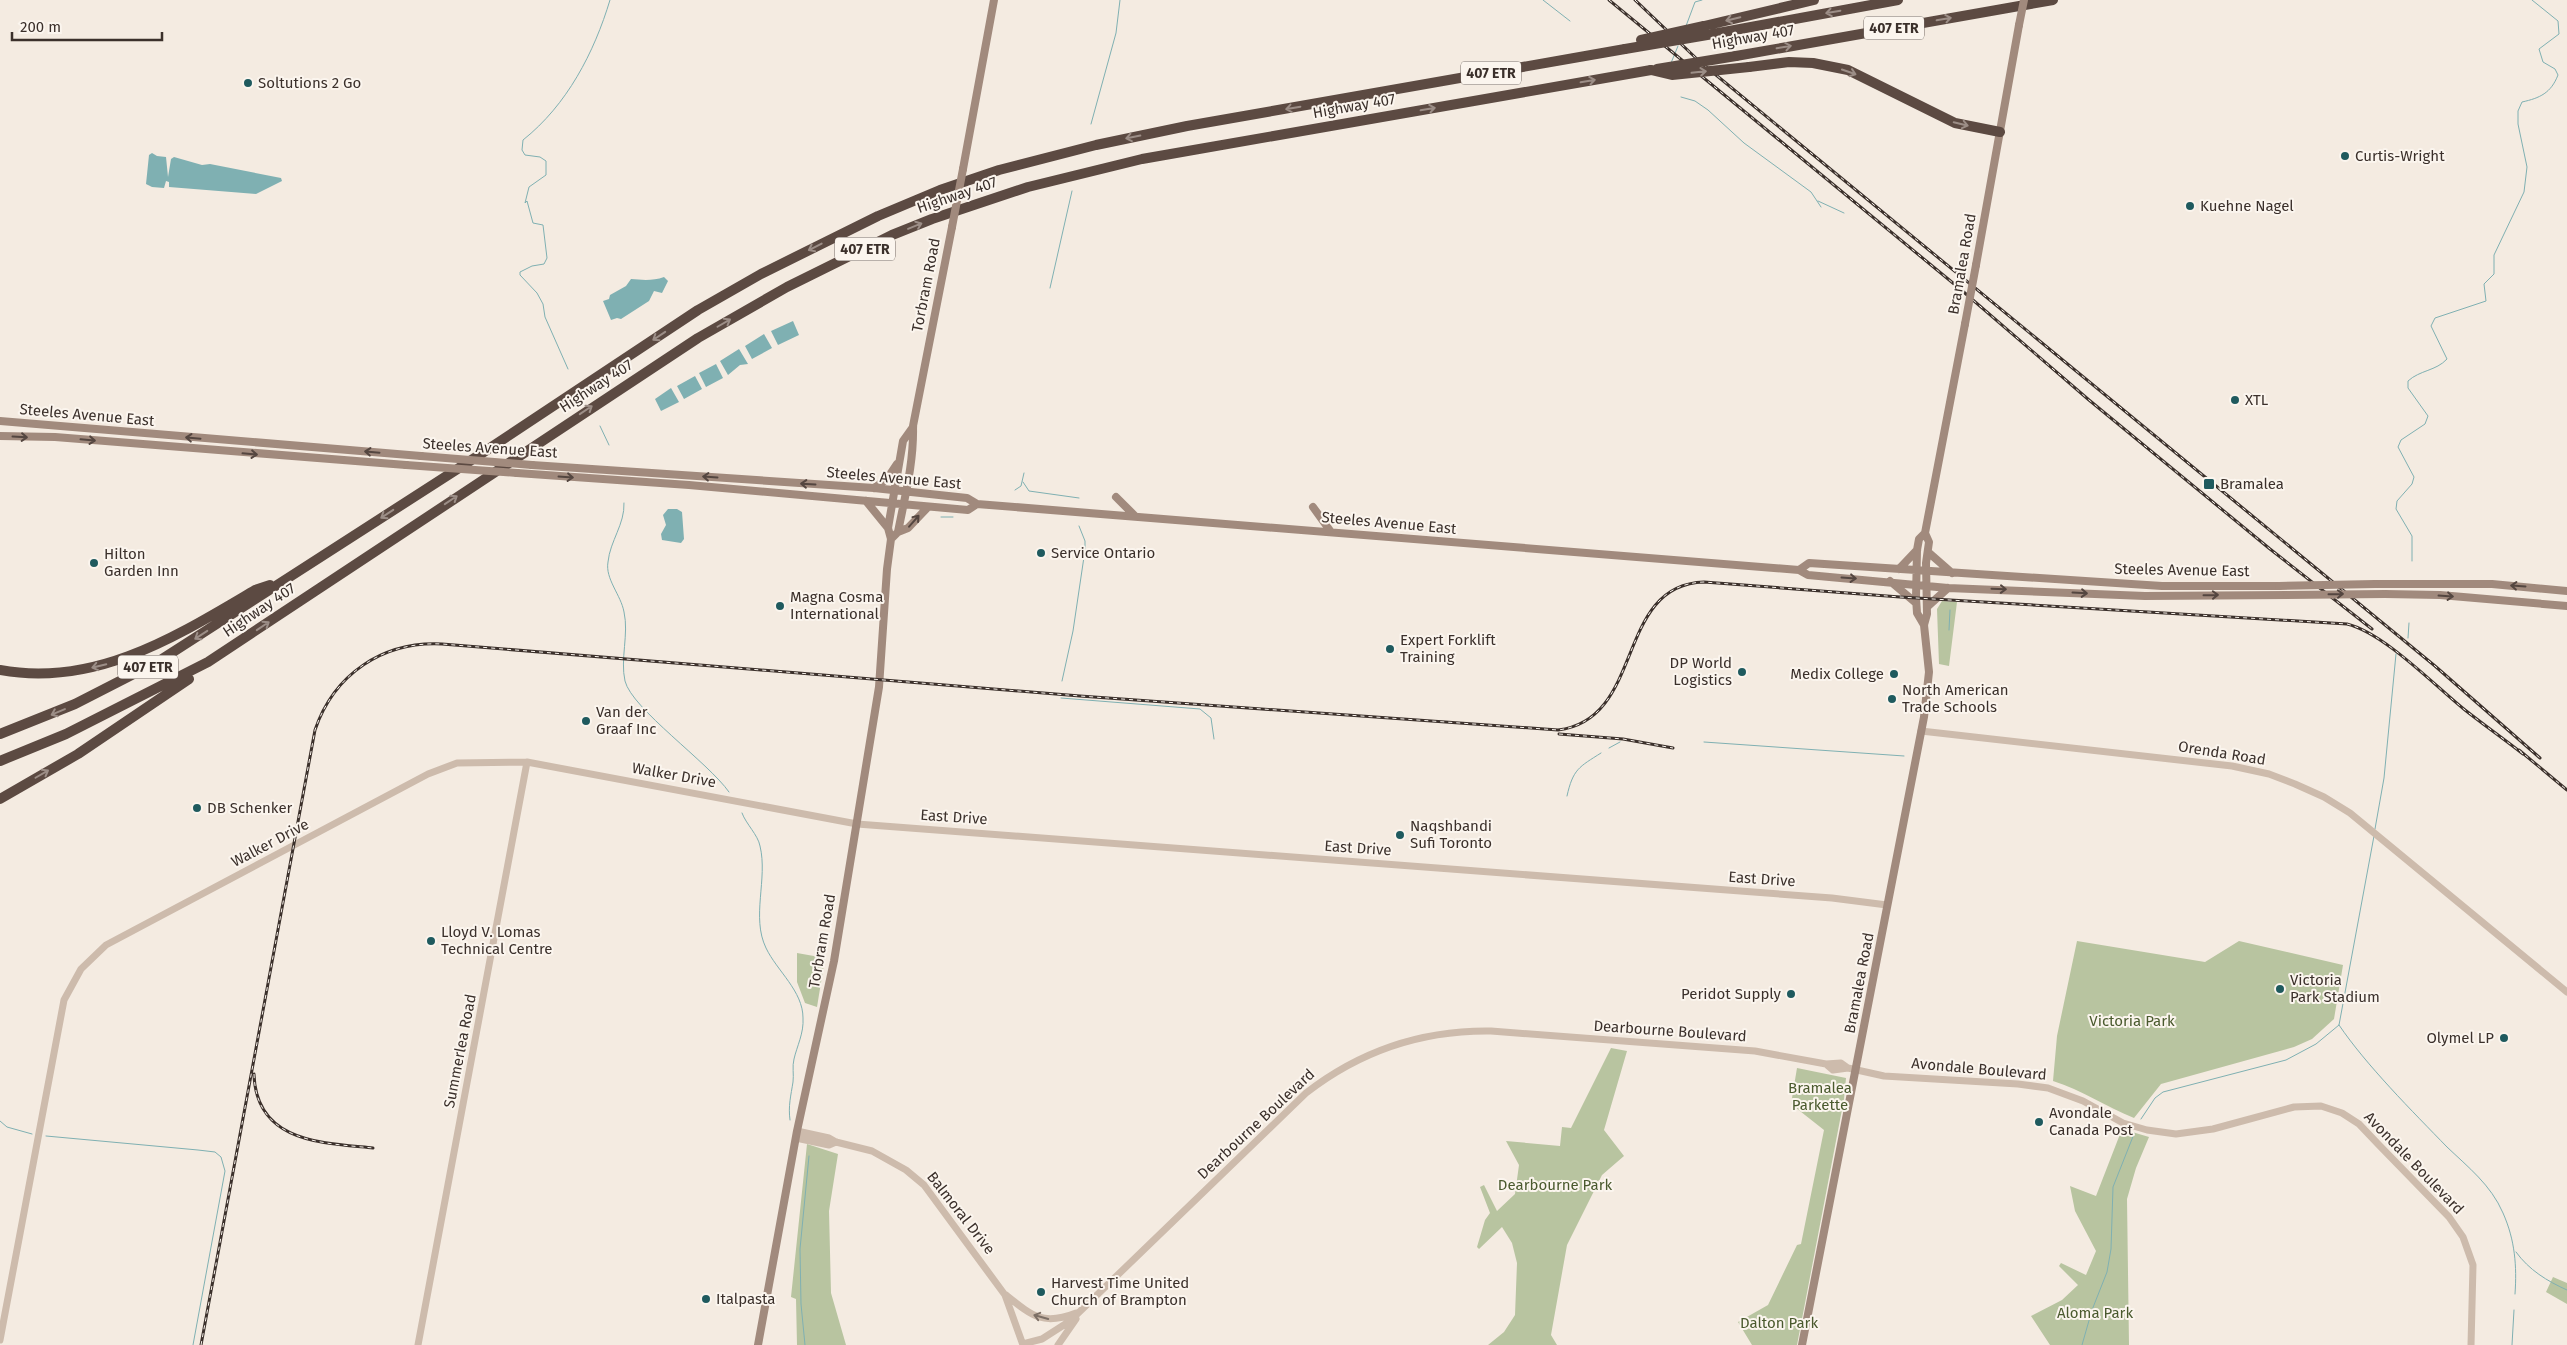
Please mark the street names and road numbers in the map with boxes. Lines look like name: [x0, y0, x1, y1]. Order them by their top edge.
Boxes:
road number: 407 ETR: [1864, 16, 1924, 40]
street label: Highway 407: [1710, 21, 1796, 53]
road number: 407 ETR: [1461, 62, 1521, 84]
street label: Highway 407: [1311, 90, 1397, 122]
street label: Highway 407: [915, 173, 1000, 217]
street label: Bramalea Road: [1944, 212, 1980, 316]
street label: Torbram Road: [908, 237, 944, 333]
road number: 407 ETR: [835, 238, 895, 260]
street label: Highway 407: [556, 356, 636, 416]
street label: Steeles Avenue East: [19, 400, 156, 430]
street label: Steeles Avenue East: [422, 434, 559, 462]
street label: Steeles Avenue East: [826, 463, 963, 493]
street label: Steeles Avenue East: [1321, 508, 1458, 538]
street label: Steeles Avenue East: [2114, 560, 2250, 580]
street label: Highway 407: [219, 579, 299, 641]
road number: 407 ETR: [118, 656, 178, 679]
street label: Orenda Road: [2177, 737, 2267, 769]
street label: Walker Drive: [631, 759, 717, 791]
street label: East Drive: [920, 806, 988, 828]
street label: Walker Drive: [228, 815, 312, 871]
street label: East Drive: [1324, 837, 1392, 859]
street label: East Drive: [1728, 868, 1796, 890]
street label: Torbram Road: [805, 893, 839, 989]
street label: Bramalea Road: [1840, 931, 1878, 1035]
street label: Summerlea Road: [440, 993, 480, 1109]
street label: Dearbourne Boulevard: [1593, 1017, 1747, 1045]
street label: Avondale Boulevard: [1911, 1054, 2047, 1084]
street label: Dearbourne Boulevard: [1194, 1065, 1318, 1183]
street label: Avondale Boulevard: [2360, 1108, 2468, 1218]
street label: Balmoral Drive: [923, 1168, 999, 1258]

